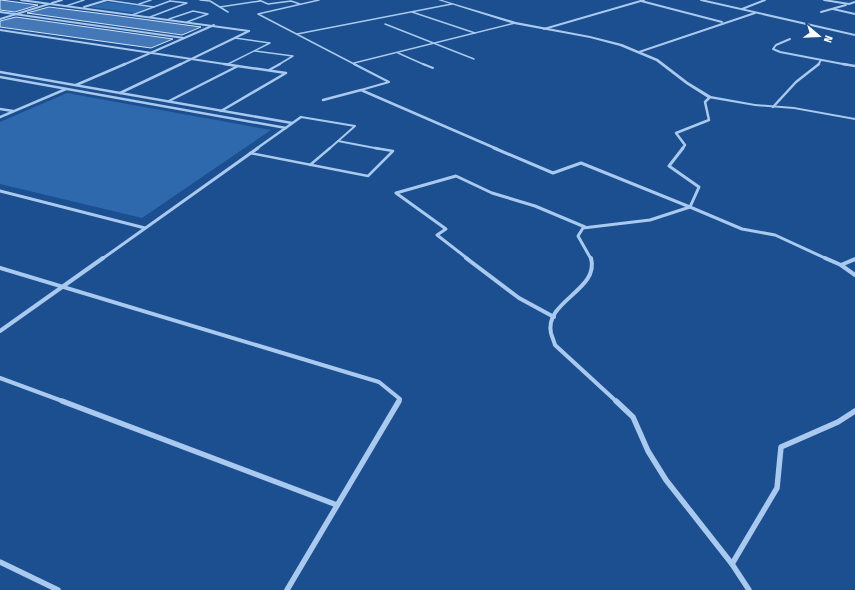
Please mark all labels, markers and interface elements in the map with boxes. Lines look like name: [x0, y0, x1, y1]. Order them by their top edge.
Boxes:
north arrow: [799, 16, 839, 56]
text: N: [821, 34, 835, 44]

